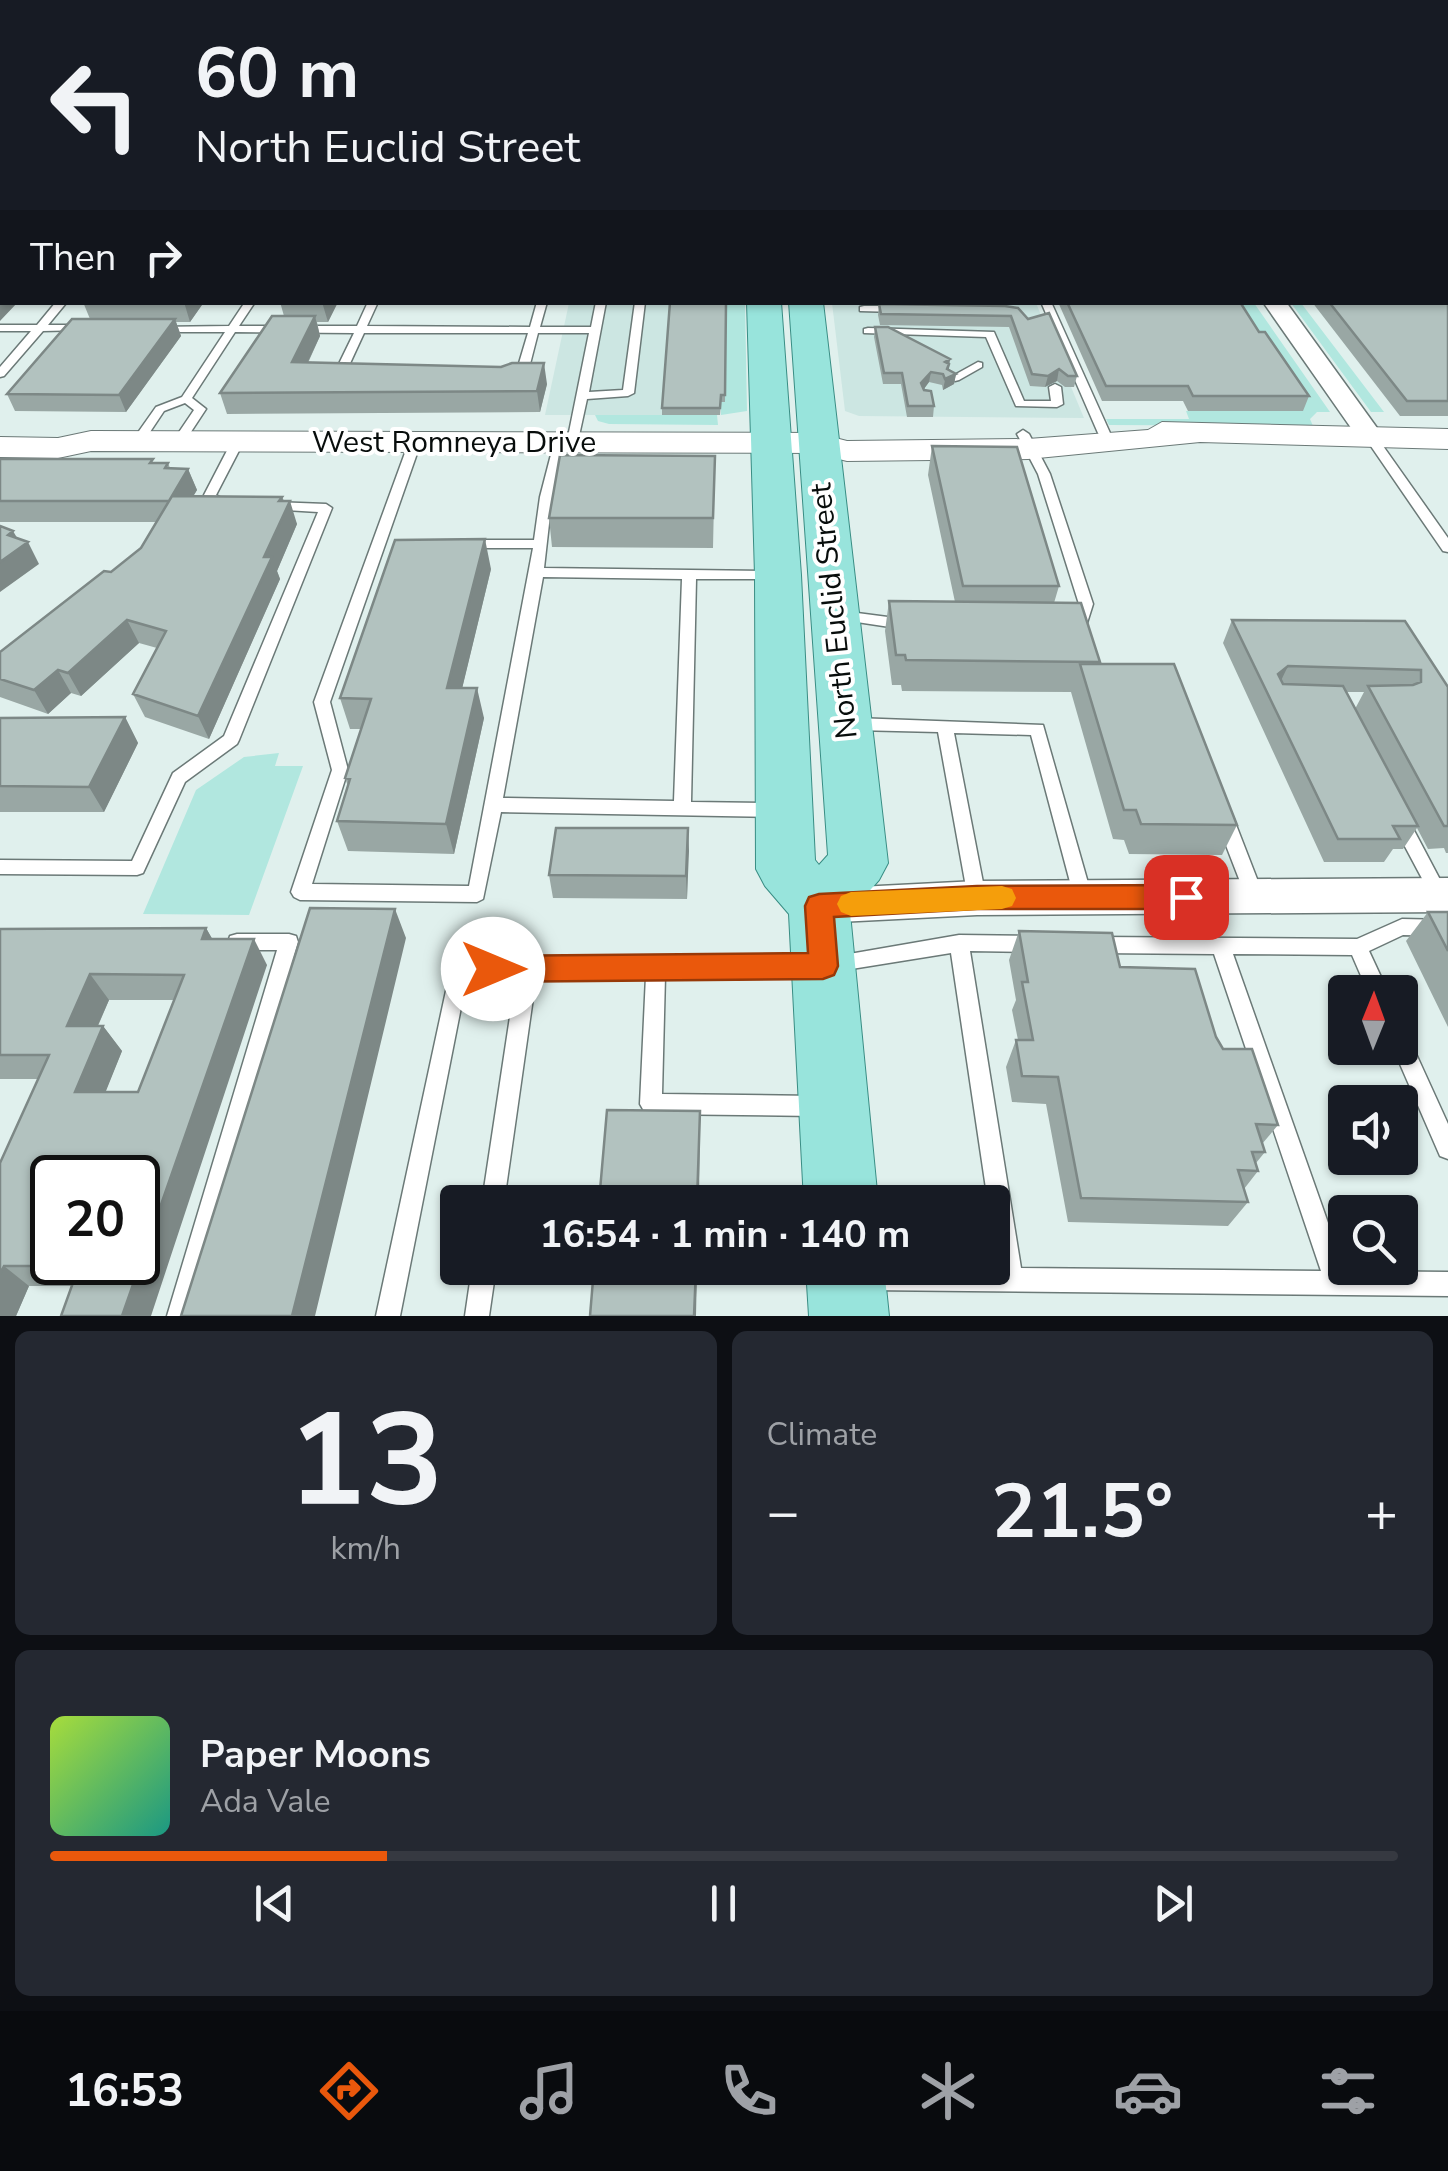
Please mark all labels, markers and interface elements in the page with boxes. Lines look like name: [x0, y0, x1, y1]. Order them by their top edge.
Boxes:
text: 60 m: [195, 26, 359, 122]
icon: left: [30, 40, 160, 170]
text: North Euclid Street: [195, 117, 580, 178]
icon: right: [136, 230, 191, 285]
text: Then: [30, 232, 116, 283]
street label: West Romneya Drive: [312, 422, 596, 463]
street label: North Euclid Street: [800, 481, 868, 741]
pin: [1144, 855, 1229, 940]
icon: arrive: [1159, 870, 1214, 925]
position arrow: [441, 917, 545, 1021]
north arrow: [1328, 975, 1418, 1065]
map controls: [1328, 975, 1418, 1285]
button: sound: [1328, 1085, 1418, 1175]
speed limit sign: 20: [30, 1155, 160, 1285]
button: search: [1328, 1195, 1418, 1285]
text: 16:54 · 1 min · 140 m: [540, 1209, 910, 1260]
text: 13: [288, 1373, 444, 1550]
text: Climate: [767, 1413, 877, 1456]
text: 21.5°: [991, 1461, 1173, 1563]
text: −: [767, 1475, 800, 1550]
text: +: [1365, 1475, 1398, 1550]
text: km/h: [330, 1527, 401, 1570]
text: Paper Moons: [200, 1729, 431, 1780]
text: Ada Vale: [200, 1780, 331, 1823]
icon: previous: [247, 1876, 302, 1931]
icon: pause: [696, 1876, 751, 1931]
icon: next: [1146, 1876, 1201, 1931]
icon: directions: [314, 2056, 384, 2126]
icon: music: [514, 2056, 584, 2126]
icon: phone: [714, 2056, 784, 2126]
icon: climate: [913, 2056, 983, 2126]
icon: car: [1113, 2056, 1183, 2126]
icon: filters: [1313, 2056, 1383, 2126]
text: 16:53: [65, 2061, 184, 2122]

